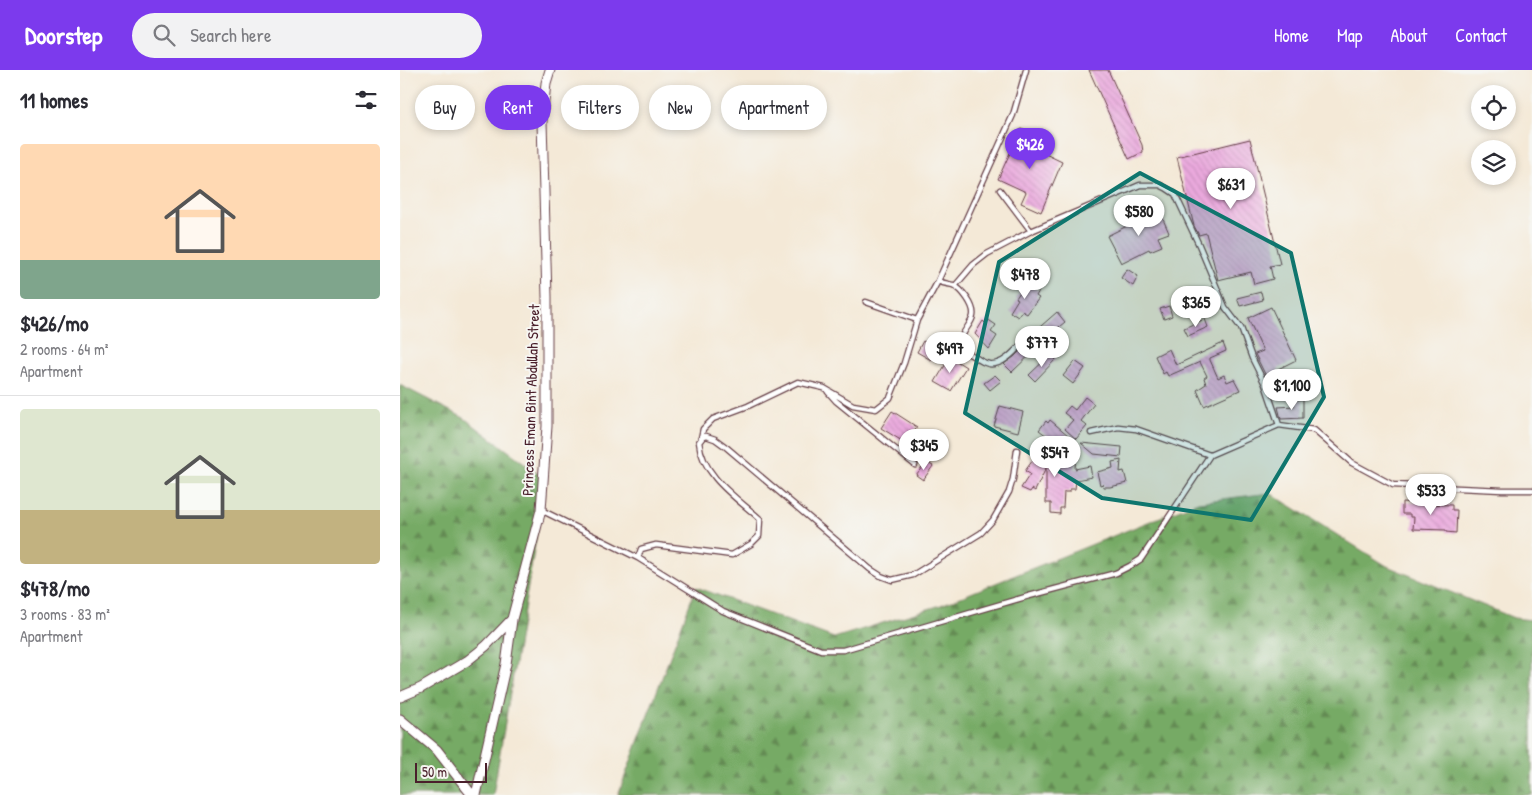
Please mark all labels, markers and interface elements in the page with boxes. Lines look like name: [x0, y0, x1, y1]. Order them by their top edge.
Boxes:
search box: [132, 13, 482, 58]
text: Doorstep: [25, 19, 102, 51]
icon: search: [150, 21, 178, 49]
text: Search here: [190, 22, 272, 48]
text: Home: [1274, 23, 1309, 48]
text: Map: [1337, 23, 1362, 48]
text: About: [1390, 23, 1427, 48]
text: Contact: [1455, 23, 1507, 48]
chip: Buy: [415, 85, 475, 130]
chip: Rent: [485, 85, 551, 130]
chip: Filters: [561, 85, 639, 130]
chip: New: [649, 85, 711, 130]
chip: Apartment: [721, 85, 827, 130]
map controls: [1471, 85, 1516, 185]
button: locate: [1471, 85, 1516, 130]
text: 11 homes: [20, 86, 88, 115]
icon: filters: [352, 86, 380, 114]
pin: $426: [1000, 128, 1060, 170]
text: $426: [1016, 133, 1044, 155]
button: layers: [1471, 140, 1516, 185]
pin: $631: [1201, 168, 1261, 210]
text: $631: [1217, 173, 1245, 195]
icon: home: [155, 176, 245, 266]
pin: $580: [1109, 194, 1169, 237]
text: $580: [1125, 200, 1153, 222]
pin: $478: [995, 258, 1055, 300]
text: $478: [1011, 263, 1039, 285]
pin: $365: [1166, 286, 1226, 328]
text: $365: [1182, 291, 1210, 313]
street label: Princess Eman Bint Abdullah Street: [517, 303, 544, 496]
text: $426/mo: [20, 309, 88, 338]
pin: $777: [1012, 326, 1072, 368]
text: $777: [1026, 331, 1058, 353]
pin: $497: [920, 332, 980, 374]
text: $497: [936, 337, 964, 359]
text: 2 rooms · 64 m²: [20, 338, 108, 360]
text: Apartment: [20, 360, 83, 382]
pin: $1,100: [1251, 368, 1333, 411]
text: $1,100: [1273, 374, 1311, 396]
pin: $345: [894, 428, 954, 471]
text: $345: [910, 434, 938, 456]
pin: $547: [1025, 436, 1085, 478]
text: $547: [1041, 441, 1069, 463]
icon: home: [155, 442, 245, 532]
pin: $533: [1401, 474, 1461, 516]
text: $533: [1416, 479, 1446, 501]
text: $478/mo: [20, 574, 90, 603]
text: 3 rooms · 83 m²: [20, 603, 110, 625]
text: Apartment: [20, 625, 83, 647]
scale bar: [415, 760, 488, 783]
text: 50 m: [422, 762, 447, 781]

